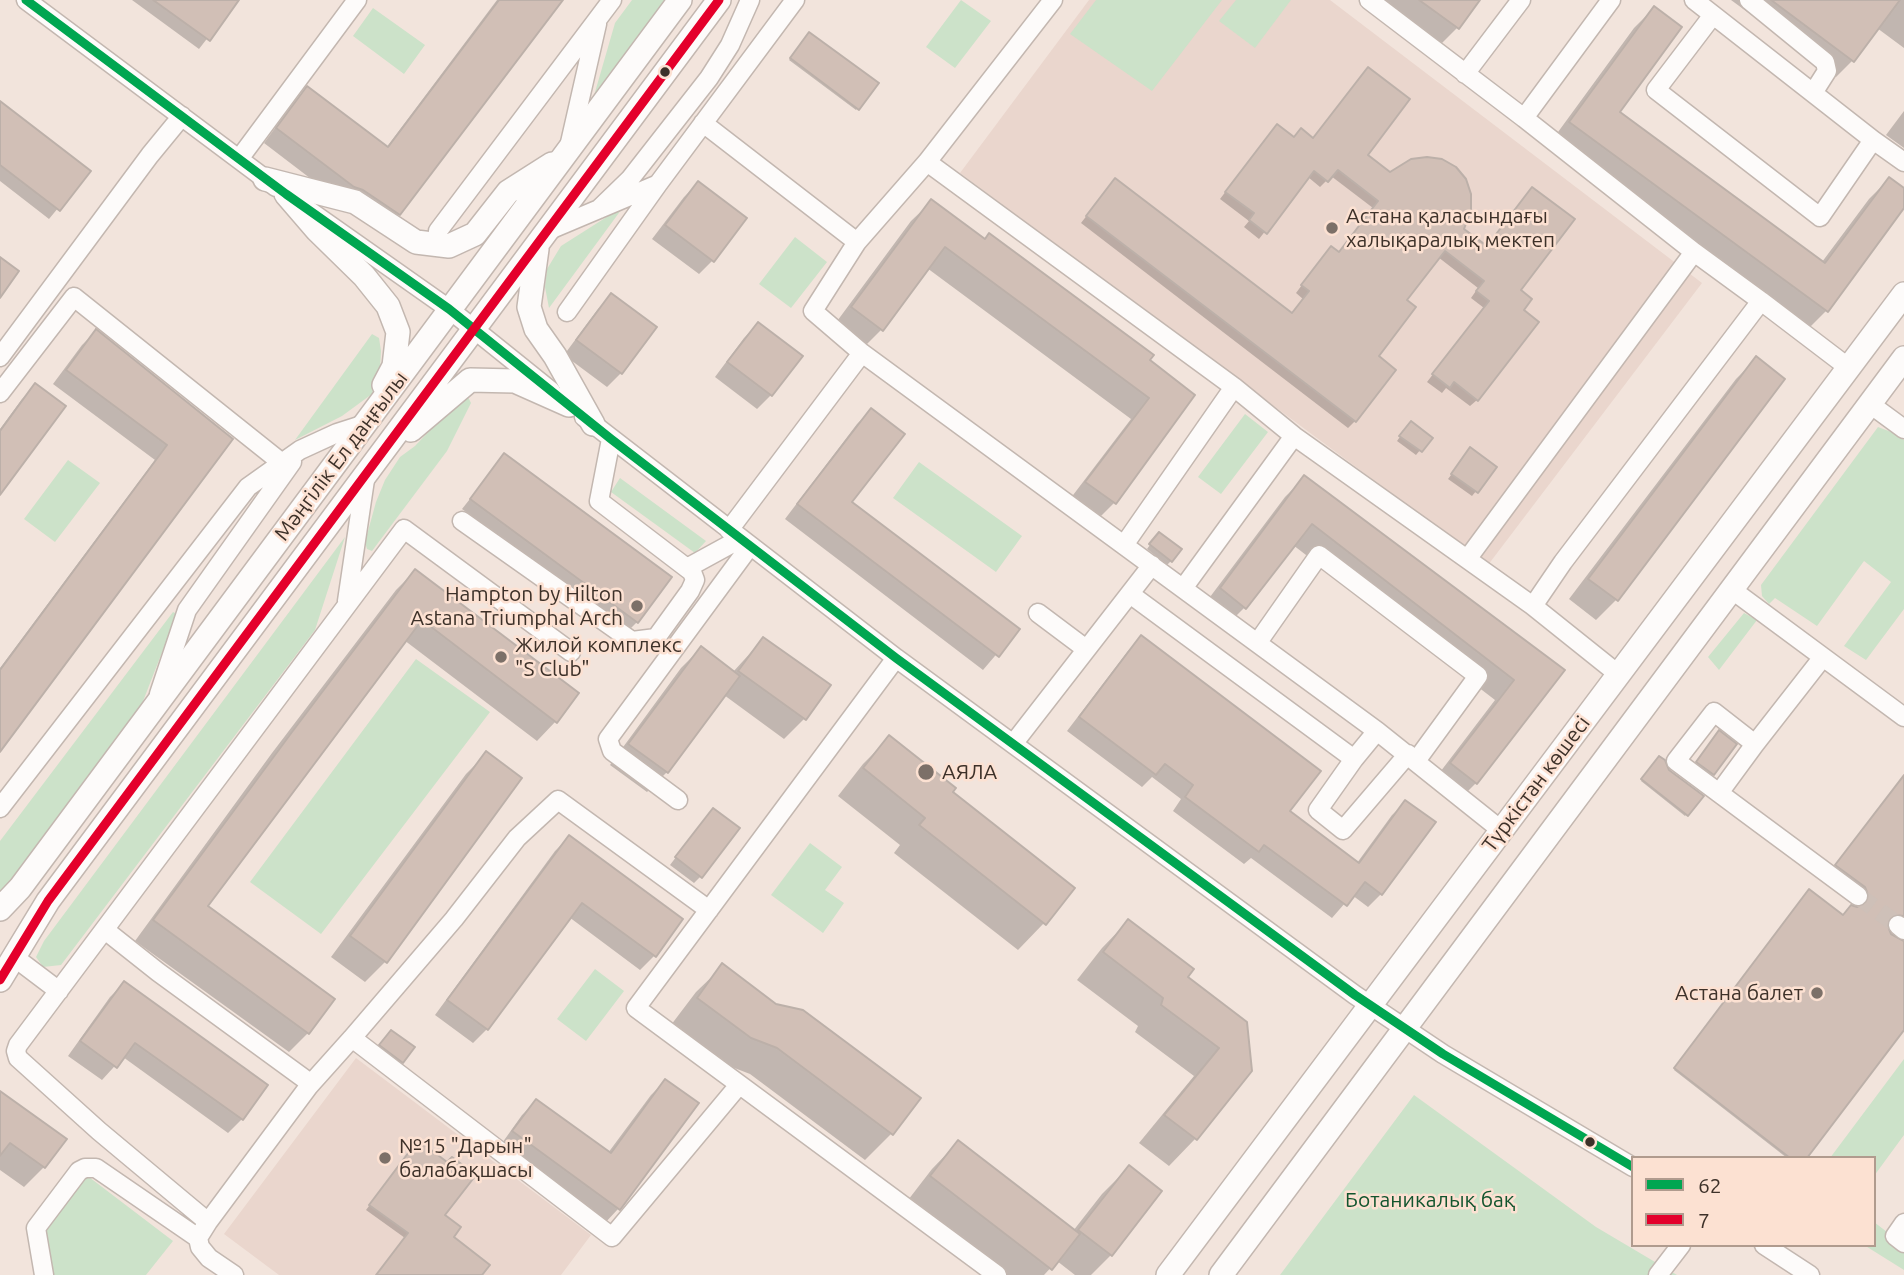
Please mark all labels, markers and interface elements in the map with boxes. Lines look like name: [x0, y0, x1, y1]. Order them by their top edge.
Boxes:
unlabelled marker: [658, 65, 672, 79]
place label: Астана қаласындағы халықаралық мектеп: [1346, 203, 1555, 253]
marker: Астана қаласындағы халықаралық мектеп: [1324, 220, 1340, 236]
street label: Мәңгілік Ел даңғылы: [269, 366, 413, 546]
place label: Hampton by Hilton Astana Triumphal Arch: [411, 581, 623, 631]
marker: Hampton by Hilton Astana Triumphal Arch: [629, 598, 645, 614]
place label: Жилой комплекс "S Club": [515, 632, 682, 682]
marker: Жилой комплекс "S Club": [493, 649, 509, 665]
street label: Түркістан көшесі: [1477, 711, 1595, 857]
place label: АЯЛА: [942, 759, 997, 785]
marker: АЯЛА: [916, 762, 936, 782]
place label: Астана балет: [1675, 980, 1803, 1006]
marker: Астана балет: [1809, 985, 1825, 1001]
place label: №15 "Дарын" балабақшасы: [399, 1133, 533, 1183]
unlabelled marker: [1583, 1135, 1597, 1149]
marker: №15 "Дарын" балабақшасы: [377, 1150, 393, 1166]
legend: [1631, 1156, 1876, 1247]
text: 62: [1698, 1173, 1722, 1197]
park label: Ботаникалық бақ: [1345, 1187, 1515, 1213]
text: 7: [1698, 1208, 1710, 1232]

